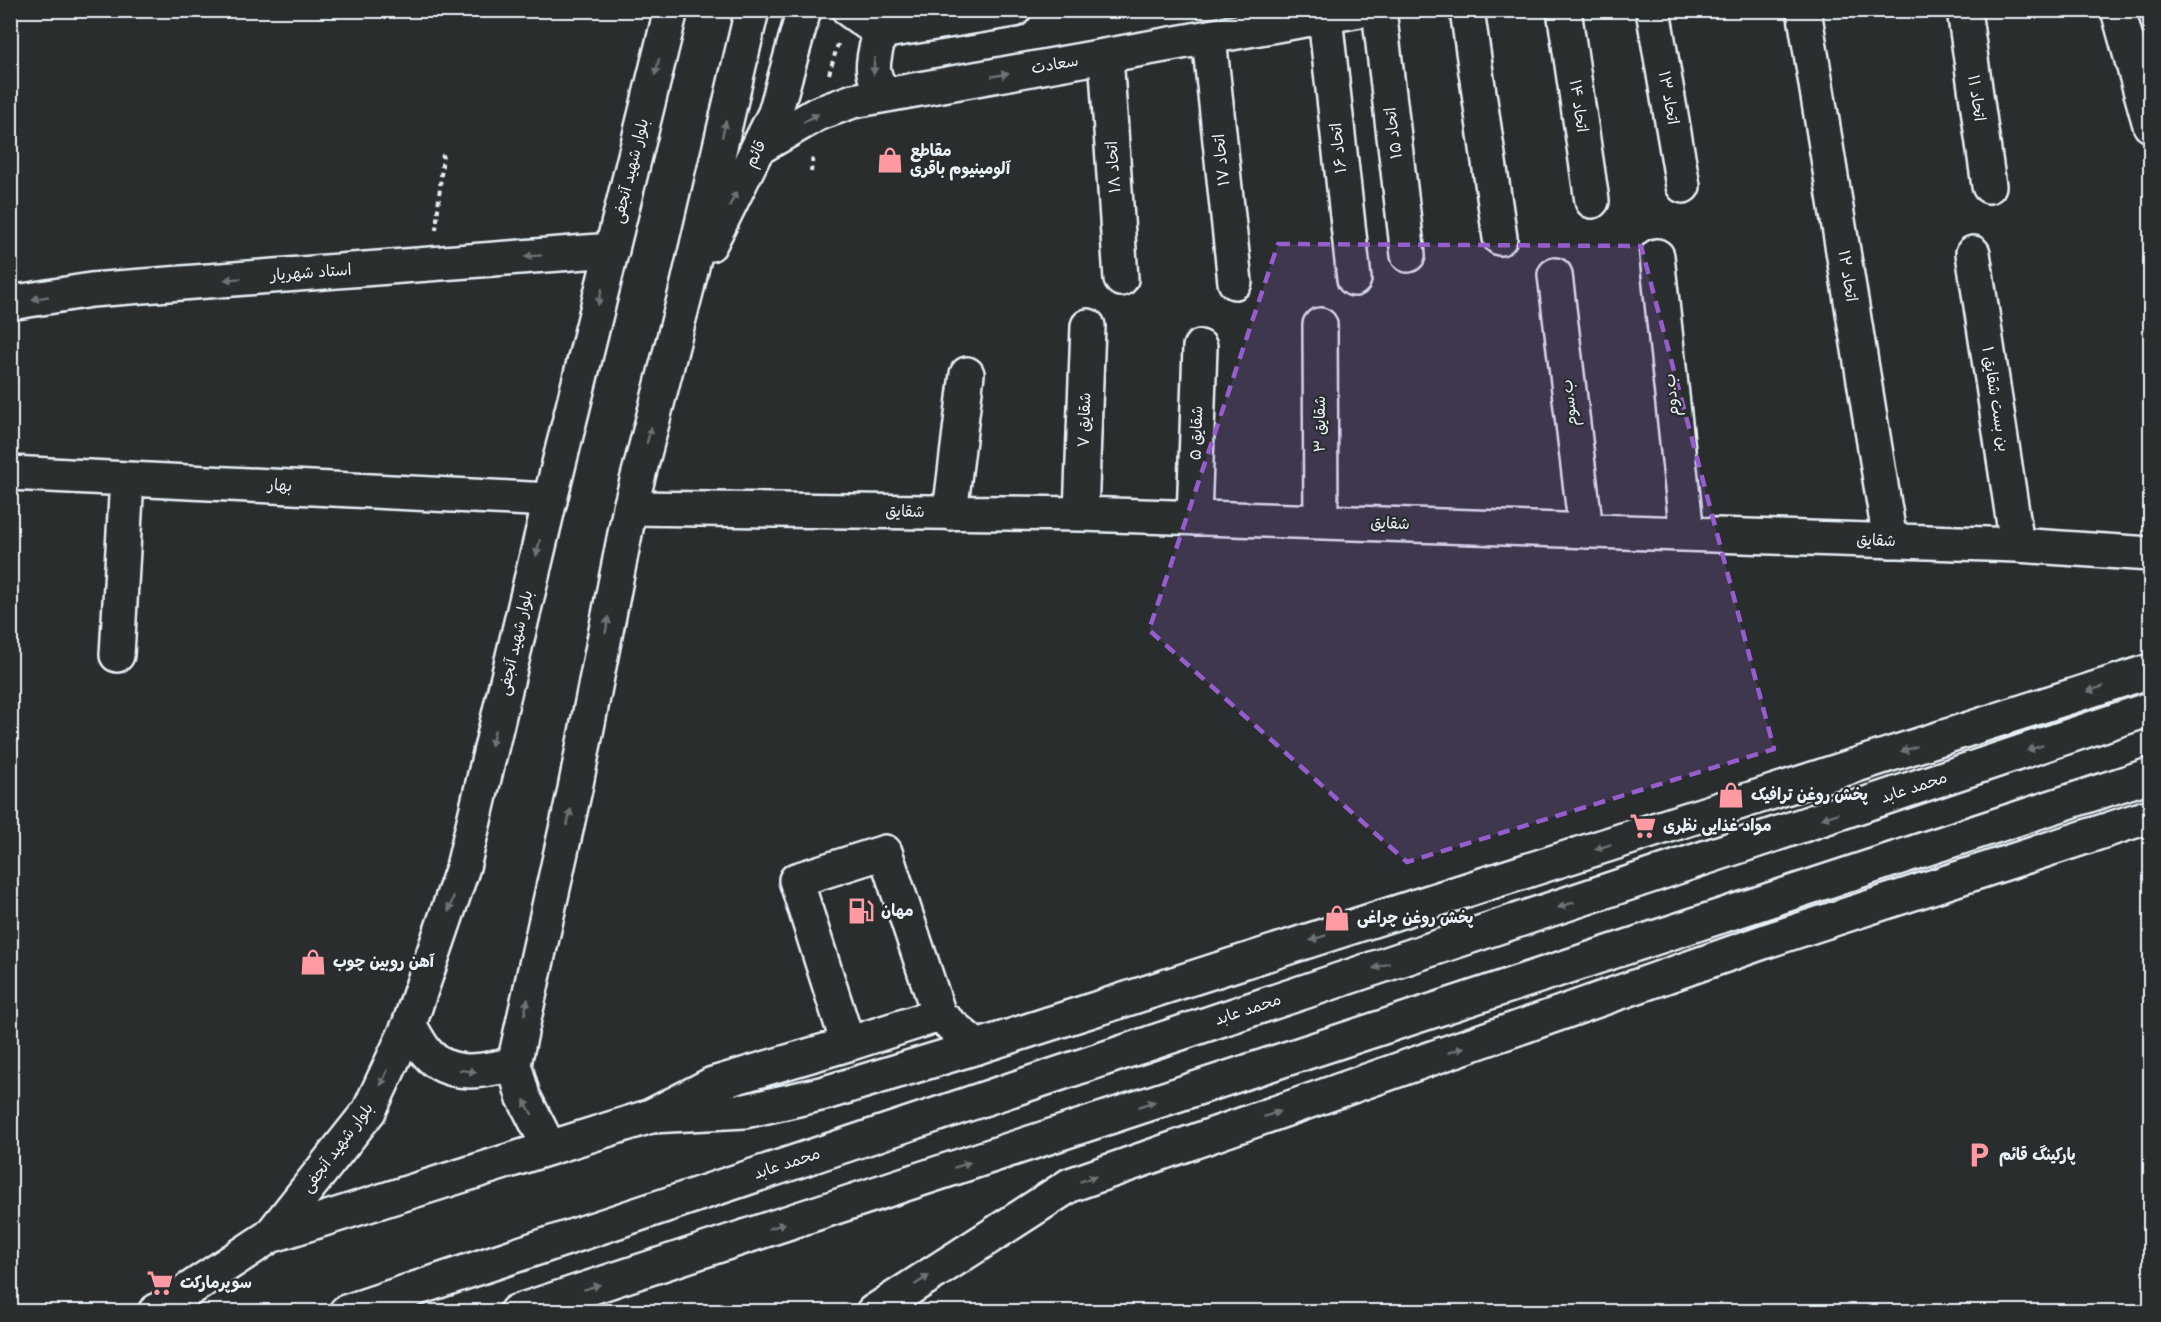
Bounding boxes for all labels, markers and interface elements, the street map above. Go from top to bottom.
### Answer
street label: سعادت [1030,52,1080,78]
one-way arrow [870,56,879,75]
one-way arrow [651,58,661,76]
one-way arrow [991,70,1010,79]
street label: اتحاد ۱۳ [1654,70,1682,126]
street label: اتحاد ۱۱ [1963,73,1989,123]
street label: اتحاد ۱۴ [1565,78,1591,134]
street label: اتحاد ۱۵ [1381,106,1407,160]
one-way arrow [803,113,820,123]
street label: بلوار شهید آنجفی [609,117,653,225]
one-way arrow [720,120,730,138]
street label: اتحاد ۱۶ [1327,122,1351,174]
street label: اتحاد ۱۷ [1210,133,1234,187]
street label: قائم [741,137,773,172]
street label: اتحاد ۱۸ [1103,140,1125,194]
place label: مقاطع آلومینیوم باقری [910,142,1011,181]
shop icon: مقاطع آلومینیوم باقری [875,145,905,175]
one-way arrow [728,190,738,207]
street label: اتحاد ۱۲ [1834,249,1860,303]
one-way arrow [523,251,542,260]
street label: استاد شهریار [268,261,352,285]
one-way arrow [224,274,243,283]
one-way arrow [595,289,604,307]
one-way arrow [30,294,49,303]
street label: بن بست شقایق ۱ [1977,345,2013,453]
street label: ب.دوم [1660,372,1686,417]
street label: ب.سوم [1558,378,1584,428]
street label: شقایق ۷ [1075,392,1095,448]
street label: شقایق ۳ [1311,396,1330,452]
street label: شقایق ۵ [1187,405,1207,461]
one-way arrow [644,426,654,444]
street label: بهار [265,476,293,496]
street label: شقایق [885,502,925,522]
street label: شقایق [1370,514,1410,534]
street label: شقایق [1856,531,1896,551]
one-way arrow [533,539,543,557]
street label: بلوار شهید آنجفی [495,589,537,697]
one-way arrow [603,616,612,635]
one-way arrow [2086,685,2104,694]
one-way arrow [488,728,498,747]
one-way arrow [1900,744,1918,754]
one-way arrow [2026,744,2044,753]
street label: محمد عابد [1878,768,1950,808]
shop icon: پخش روغن ترافیک [1716,780,1746,810]
place label: پخش روغن ترافیک [1751,786,1868,805]
one-way arrow [565,807,574,826]
supermarket icon: مواد غذایی نظری [1628,811,1658,841]
one-way arrow [1821,812,1839,822]
place label: مواد غذایی نظری [1663,817,1772,836]
one-way arrow [1594,842,1612,852]
one-way arrow [445,895,455,913]
fuel station icon: مهان [846,896,876,926]
one-way arrow [1557,900,1575,910]
place label: مهان [881,902,914,921]
shop icon: پخش روغن چراغی [1322,903,1352,933]
place label: پخش روغن چراغی [1357,909,1474,928]
one-way arrow [1309,934,1327,943]
shop icon: آهن روبین چوب [298,947,328,977]
place label: آهن روبین چوب [333,953,435,972]
one-way arrow [1372,962,1390,972]
street label: محمد عابد [1212,990,1284,1030]
one-way arrow [522,997,531,1016]
one-way arrow [1447,1044,1465,1054]
one-way arrow [458,1066,477,1075]
one-way arrow [380,1070,389,1087]
one-way arrow [523,1098,533,1115]
street label: بلوار شهید آنجفی [298,1099,378,1197]
one-way arrow [1138,1099,1156,1108]
one-way arrow [1263,1109,1281,1119]
parking icon: پارکینگ قائم [1964,1140,1994,1170]
street label: محمد عابد [751,1144,823,1184]
place label: پارکینگ قائم [1999,1145,2076,1167]
one-way arrow [953,1160,971,1169]
one-way arrow [1079,1173,1097,1183]
one-way arrow [768,1221,786,1230]
supermarket icon: سوپرمارکت [145,1268,175,1298]
place label: سوپرمارکت [180,1274,252,1293]
one-way arrow [914,1275,930,1286]
one-way arrow [583,1281,601,1291]

